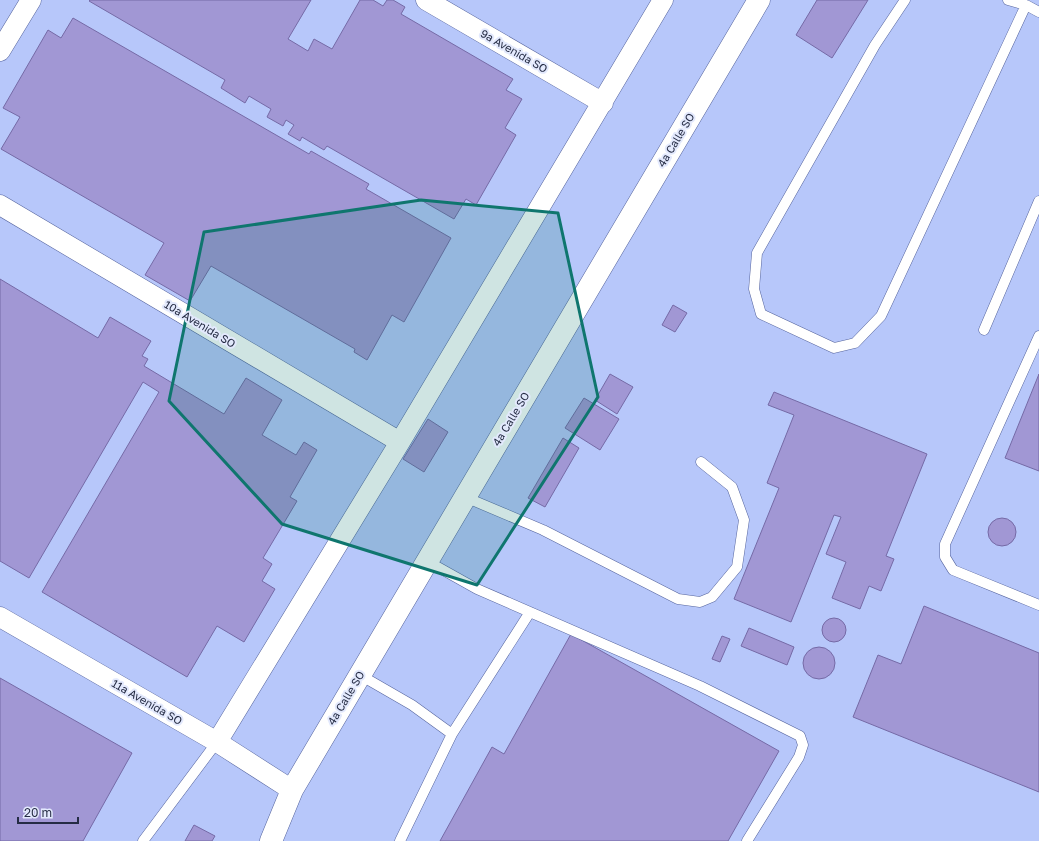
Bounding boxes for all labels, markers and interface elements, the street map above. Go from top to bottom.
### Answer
street label: 9a Avenida SO [478,26,550,75]
street label: 4a Calle SO [654,110,697,169]
street label: 10a Avenida SO [162,297,238,350]
street label: 4a Calle SO [489,389,532,448]
street label: 4a Calle SO [324,668,367,727]
street label: 11a Avenida SO [110,676,185,727]
scale bar [18,799,78,825]
text: 20 m [24,805,52,820]

